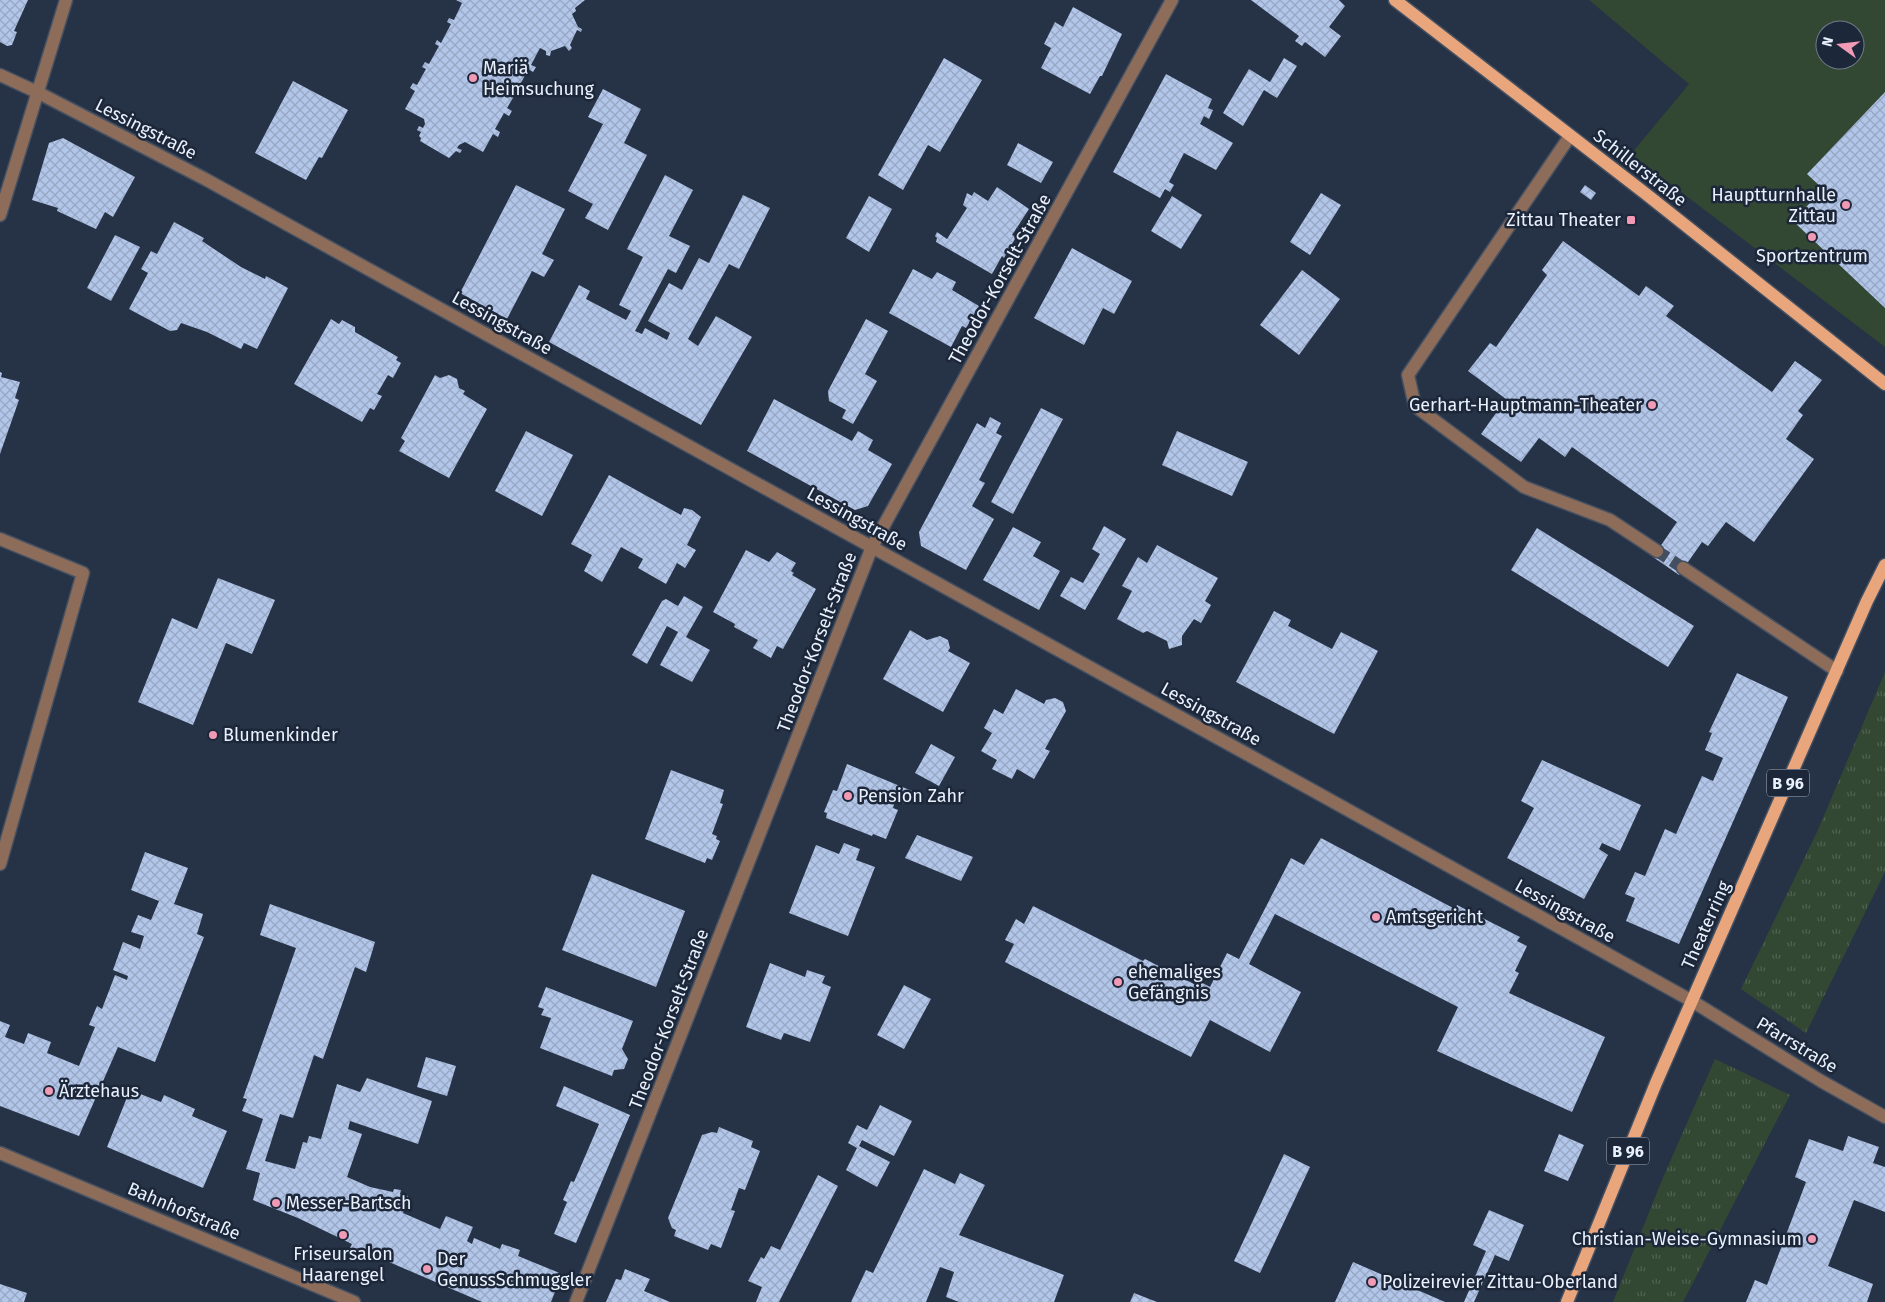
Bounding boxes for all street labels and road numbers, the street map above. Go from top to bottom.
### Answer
street label: Lessingstraße [91,94,201,164]
street label: Schillerstraße [1589,125,1691,211]
street label: Theodor-Korselt-Straße [944,190,1056,368]
street label: Lessingstraße [448,286,556,360]
street label: Lessingstraße [803,482,911,556]
street label: Theodor-Korselt-Straße [772,549,862,735]
street label: Lessingstraße [1157,677,1265,751]
road number: B 96 [1767,770,1809,796]
street label: Lessingstraße [1511,874,1619,948]
street label: Theaterring [1677,877,1735,973]
street label: Theodor-Korselt-Straße [624,926,714,1112]
street label: Pfarrstraße [1752,1012,1842,1078]
road number: B 96 [1607,1138,1649,1164]
street label: Bahnhofstraße [124,1177,244,1245]

